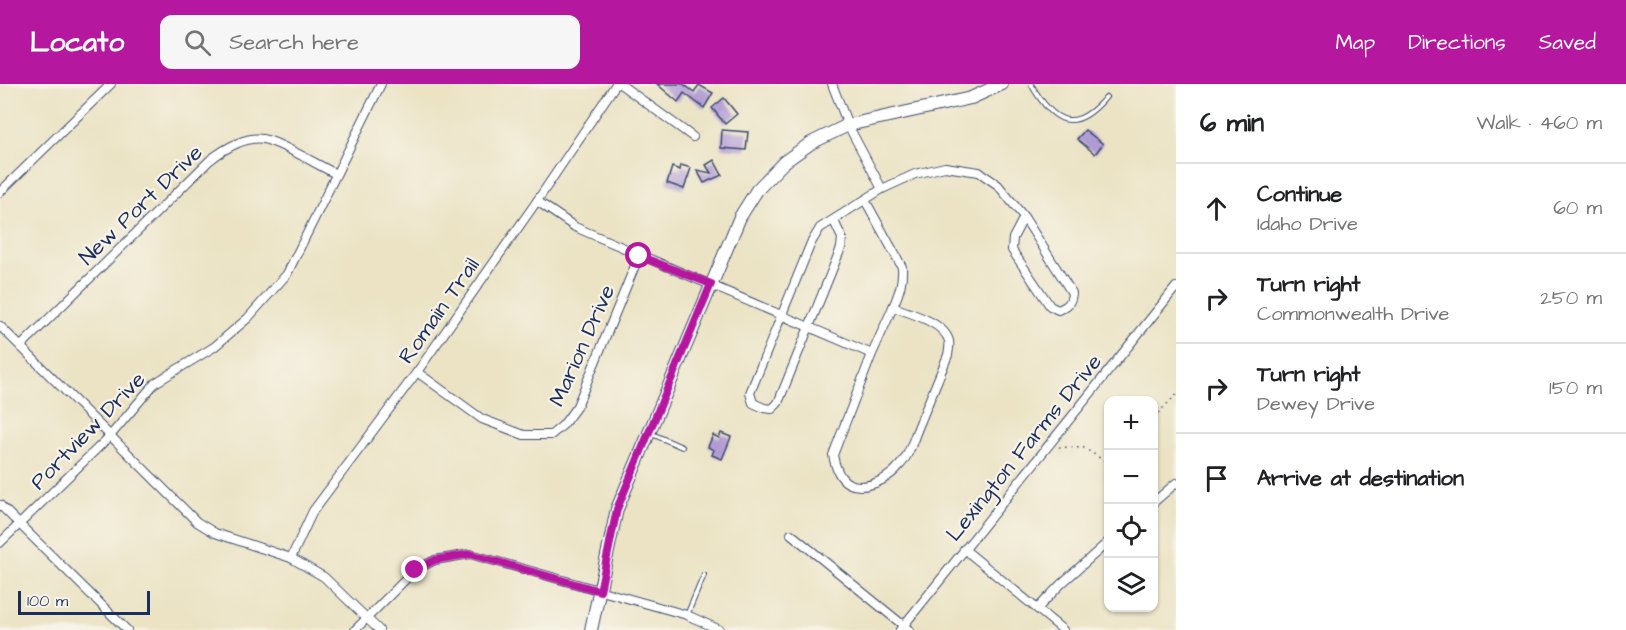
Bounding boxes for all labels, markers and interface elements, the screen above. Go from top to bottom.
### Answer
search box [160,15,580,69]
text: Locato [30,23,124,62]
icon: search [181,26,214,59]
text: Search here [229,27,359,58]
text: Map [1335,28,1375,57]
text: Directions [1408,28,1506,57]
text: Saved [1539,28,1596,57]
text: 6 min [1200,105,1264,141]
text: Walk · 460 m [1476,109,1602,137]
street label: New Port Drive [72,138,210,272]
text: Continue [1257,179,1342,210]
icon: ahead [1200,192,1233,225]
text: 60 m [1553,194,1602,222]
text: Idaho Drive [1257,210,1358,238]
route start [625,242,651,268]
street label: Romain Trail [391,251,487,370]
text: Turn right [1257,269,1360,300]
street label: Marion Drive [542,280,623,411]
icon: right [1200,282,1233,315]
text: 250 m [1540,284,1602,312]
text: Commonwealth Drive [1257,300,1449,328]
street label: Lexington Farms Drive [939,348,1110,549]
text: Turn right [1257,359,1360,390]
street label: Portview Drive [24,365,153,497]
icon: right [1200,372,1233,405]
text: 150 m [1549,374,1602,402]
text: Dewey Drive [1257,390,1375,418]
map controls [1104,396,1158,612]
button: + [1104,396,1158,450]
button: − [1104,450,1158,504]
icon: arrive [1200,462,1233,495]
text: Arrive at destination [1257,463,1464,494]
button: locate [1104,504,1158,558]
route end [401,556,427,582]
button: layers [1104,558,1158,612]
scale bar [18,588,150,616]
text: 100 m [27,590,68,612]

